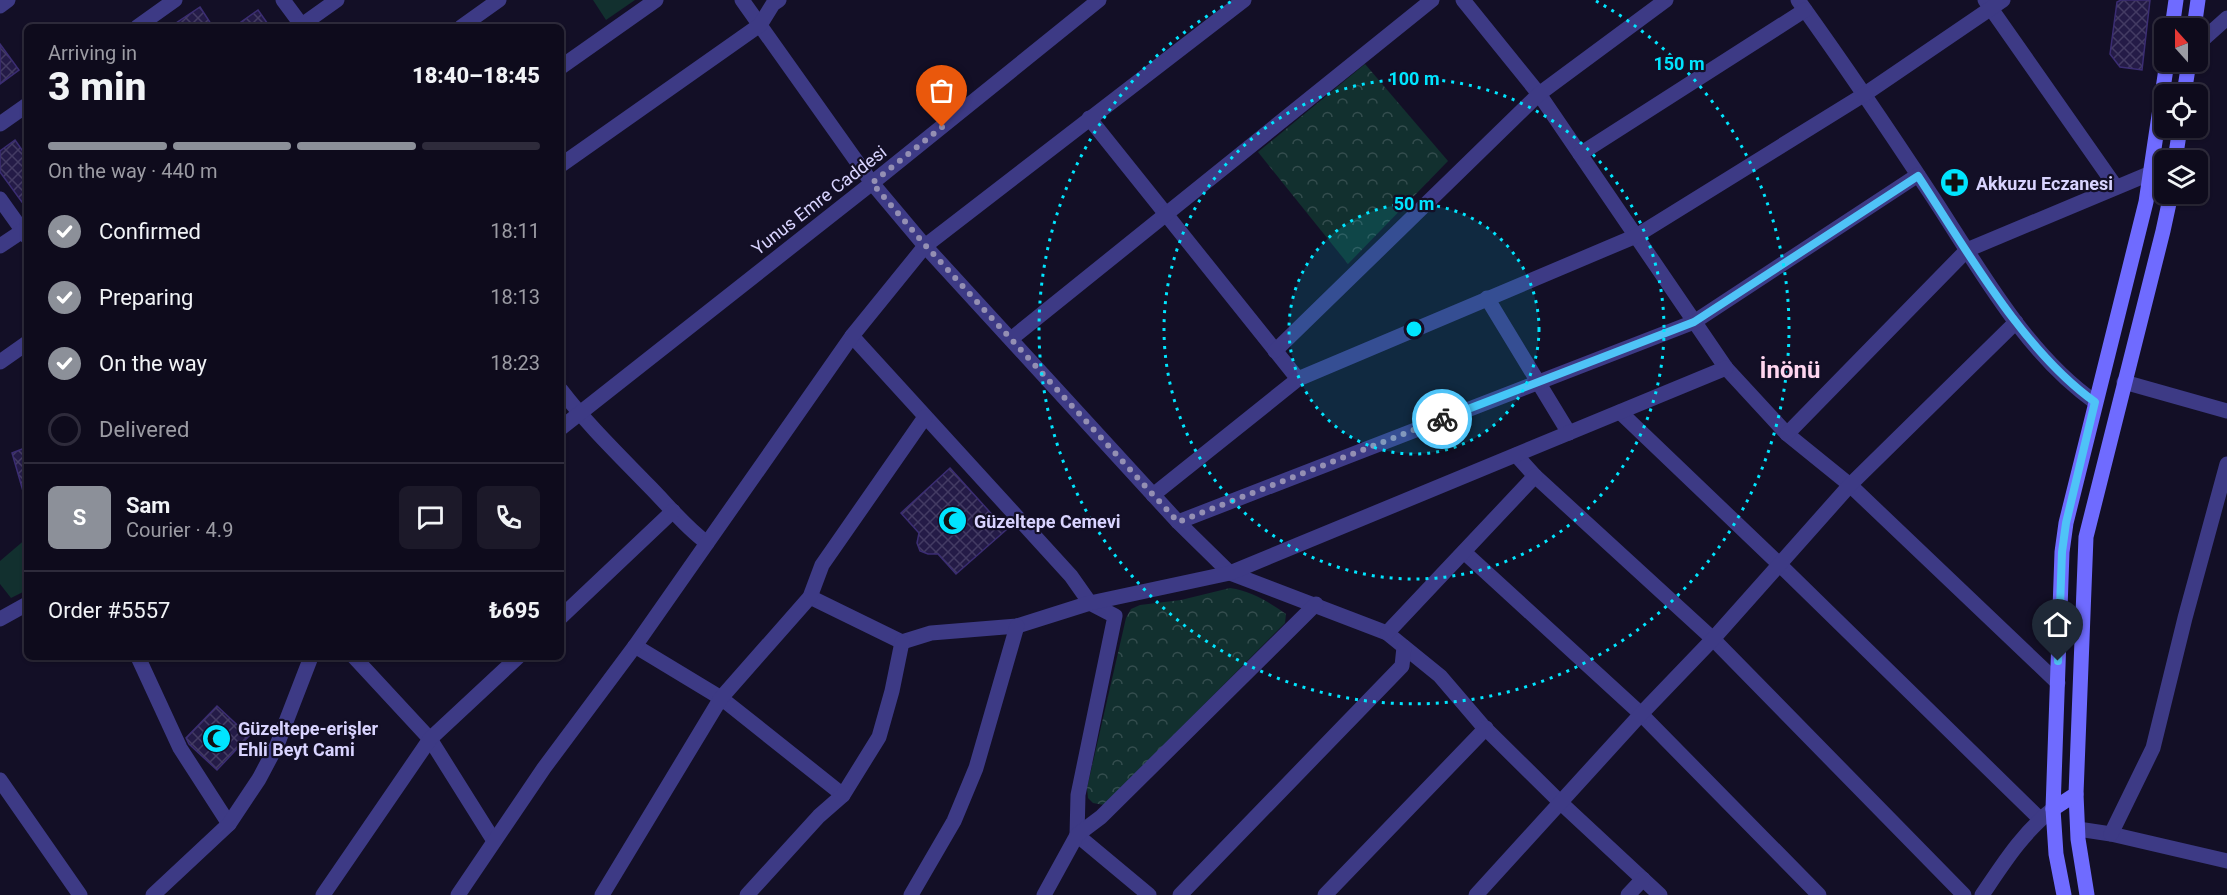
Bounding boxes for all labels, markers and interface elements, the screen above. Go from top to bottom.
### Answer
north arrow [2154,18,2208,72]
map controls [2154,18,2208,204]
text: Arriving in [48,41,137,65]
text: 150 m [1653,53,1705,74]
text: 18:40–18:45 [412,63,540,88]
text: 3 min [48,64,146,110]
pin [916,65,967,127]
text: 100 m [1388,68,1440,89]
icon: bag [925,74,958,107]
button: locate [2154,84,2208,138]
street label: Yunus Emre Caddesi [748,141,890,259]
button: layers [2154,150,2208,204]
text: On the way · 440 m [48,159,217,183]
pharmacy icon: Akkuzu Eczanesi [1939,167,1971,199]
place label: Akkuzu Eczanesi [1976,173,2113,194]
text: 50 m [1394,193,1434,214]
icon: check [48,215,81,248]
text: Confirmed [99,219,201,244]
text: 18:11 [490,219,540,243]
icon: check [48,281,81,314]
text: Preparing [99,285,193,310]
text: 18:13 [490,285,540,309]
centre of rings [1404,319,1424,339]
icon: check [48,347,81,380]
text: On the way [99,351,207,376]
text: 18:23 [490,351,540,375]
district label: İnönü [1760,356,1820,384]
courier [1412,389,1472,449]
icon: bike [1426,403,1459,436]
text: Delivered [99,417,189,442]
button: chat [399,486,462,549]
button: phone [477,486,540,549]
text: Sam [126,493,170,518]
text: S [73,505,86,530]
mosque icon: Güzeltepe Cemevi [937,505,969,537]
place label: Güzeltepe Cemevi [974,511,1121,532]
text: Courier · 4.9 [126,518,233,542]
text: Order #5557 [48,598,170,623]
text: ₺695 [489,598,540,623]
pin [2032,599,2083,661]
icon: home [2041,608,2074,641]
place label: Güzeltepe-erişler Ehli Beyt Cami [238,718,378,760]
mosque icon: Güzeltepe-erişler Ehli Beyt Cami [201,722,233,754]

